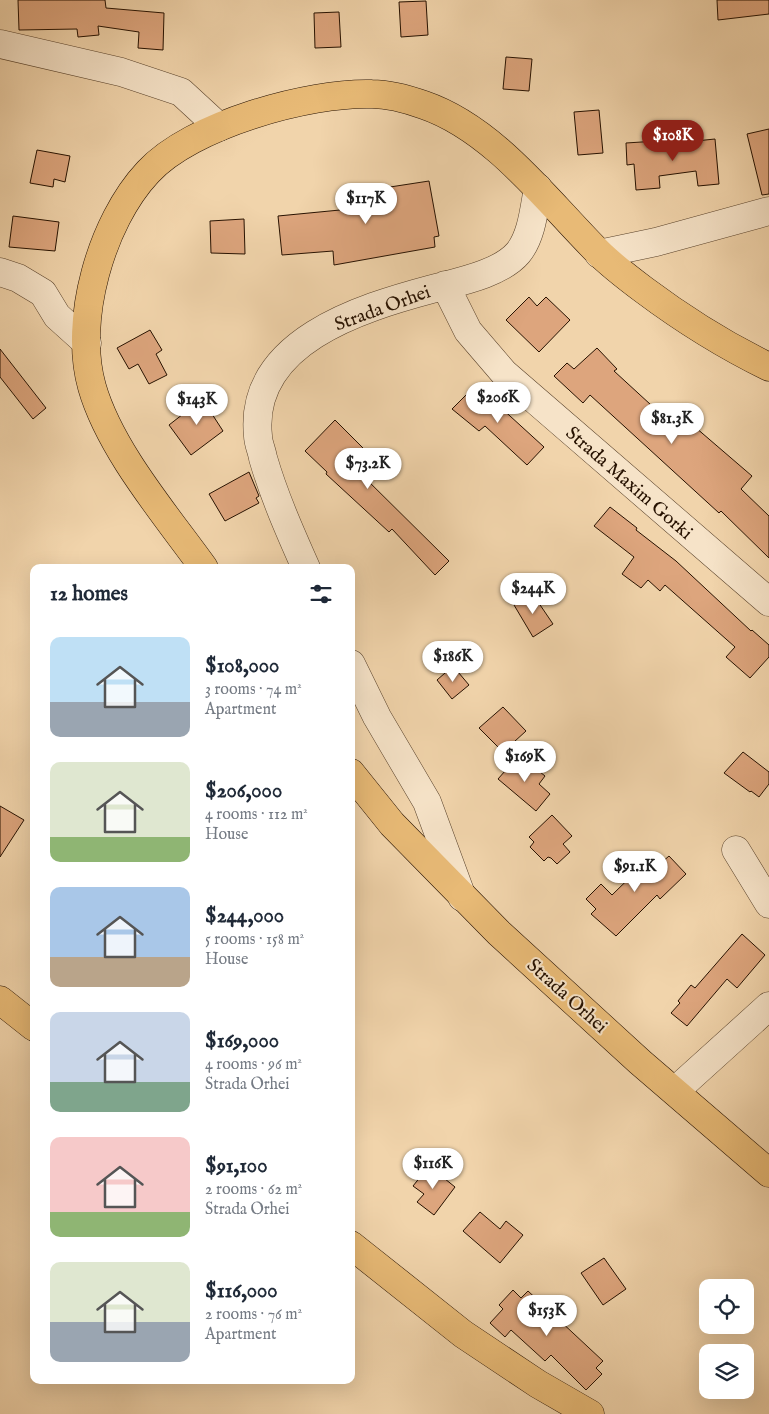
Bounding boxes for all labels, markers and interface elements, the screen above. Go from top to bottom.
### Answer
pin: $108K [638,120,708,162]
text: $108K [653,126,693,146]
pin: $117K [331,182,401,225]
text: $117K [346,189,386,209]
street label: Strada Orhei [331,280,434,337]
pin: $206K [463,382,533,424]
pin: $143K [162,384,232,426]
text: $206K [477,388,519,408]
text: $143K [177,390,217,410]
pin: $81.3K [631,402,713,445]
text: $81.3K [651,409,693,429]
street label: Strada Maxim Gorki [560,422,697,545]
pin: $73.2K [327,448,409,490]
text: $73.2K [346,454,390,474]
pin: $244K [498,572,568,615]
text: $244K [511,579,555,599]
icon: filters [307,580,335,608]
text: 12 homes [50,581,128,608]
pin: $186K [418,640,488,683]
text: $186K [433,647,473,667]
text: $108,000 [205,653,279,680]
icon: home [90,657,150,717]
text: 3 rooms · 74 m² [205,680,302,700]
text: Apartment [205,700,276,720]
pin: $169K [490,740,560,783]
text: $169K [505,747,545,767]
text: $206,000 [205,778,282,805]
icon: home [90,782,150,842]
text: 4 rooms · 112 m² [205,805,308,825]
text: House [205,825,248,845]
pin: $91.1K [594,850,676,893]
text: $91.1K [614,857,656,877]
text: $244,000 [205,903,284,930]
icon: home [90,907,150,967]
text: 5 rooms · 158 m² [205,930,304,950]
text: House [205,950,248,970]
street label: Strada Orhei [521,954,612,1039]
text: $169,000 [205,1028,279,1055]
icon: home [90,1032,150,1092]
text: 4 rooms · 96 m² [205,1055,302,1075]
text: Strada Orhei [205,1075,290,1095]
pin: $116K [398,1148,468,1190]
text: $91,100 [205,1153,268,1180]
text: $116K [413,1154,453,1174]
icon: home [90,1157,150,1217]
text: 2 rooms · 62 m² [205,1180,302,1200]
text: Strada Orhei [205,1200,290,1220]
text: $116,000 [205,1278,278,1305]
map controls [699,1279,754,1399]
button: locate [699,1279,754,1334]
icon: home [90,1282,150,1342]
pin: $153K [512,1294,582,1337]
text: $153K [528,1301,566,1321]
text: 2 rooms · 76 m² [205,1305,302,1325]
text: Apartment [205,1325,276,1345]
button: layers [699,1344,754,1399]

